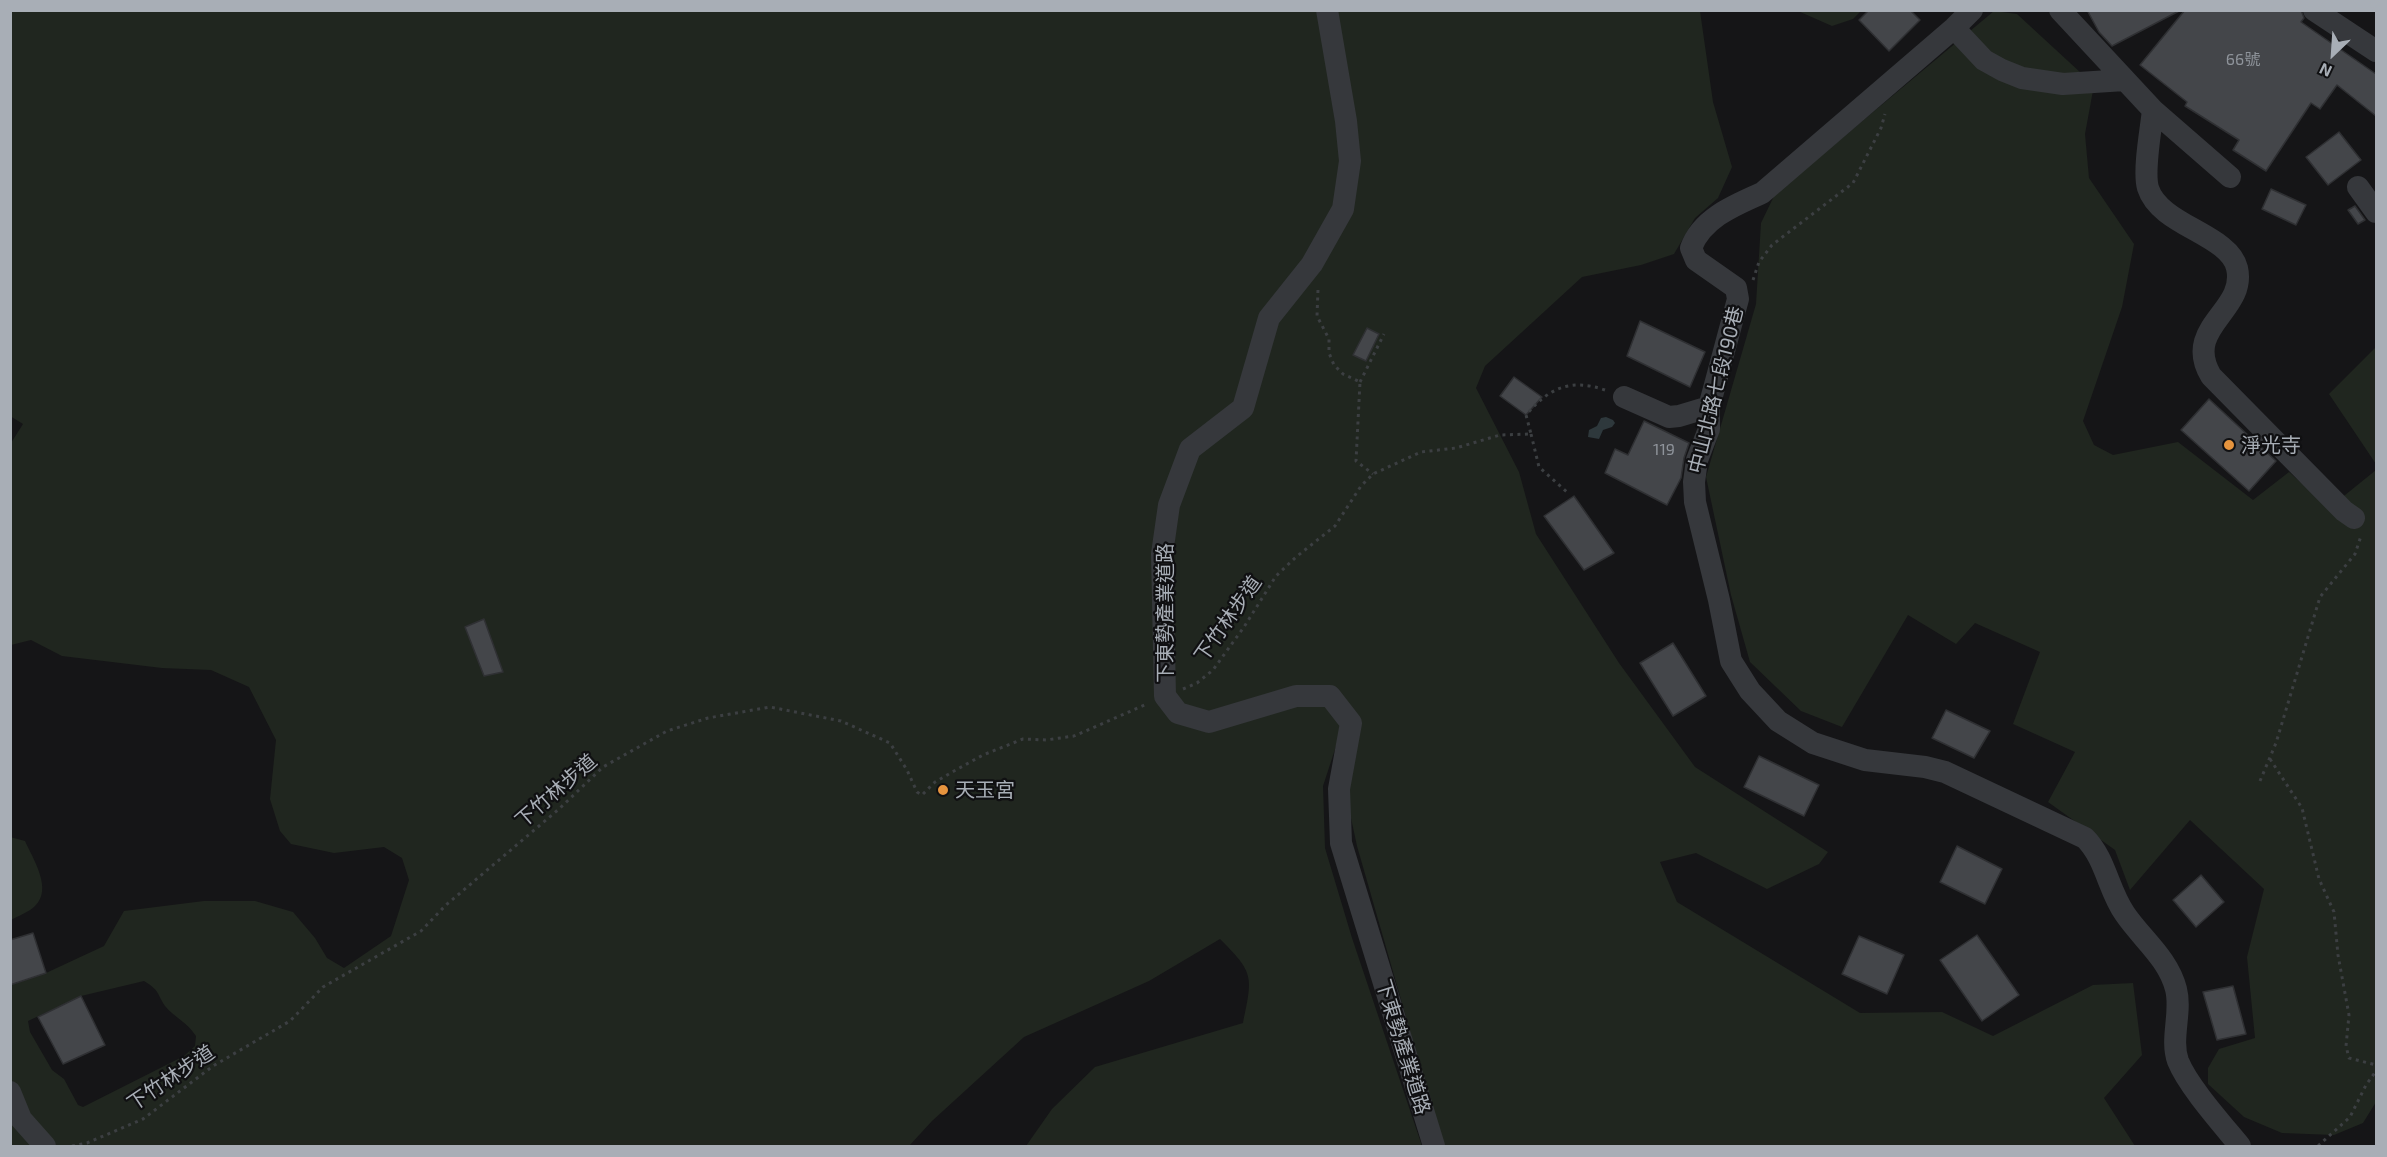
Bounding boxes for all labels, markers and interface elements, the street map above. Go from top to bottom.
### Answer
north arrow [2303,24,2363,84]
house number: 66號 [2226,50,2260,70]
text: N [2316,60,2334,82]
street label: 中山北路七段190巷 [1684,304,1748,476]
place label: 淨光寺 [2241,433,2301,457]
marker: 淨光寺 [2222,438,2236,452]
house number: 119 [1653,440,1675,460]
street label: 下東勢產業道路 [1153,543,1177,683]
street label: 下竹林步道 [1189,571,1267,667]
street label: 下竹林步道 [510,749,602,833]
place label: 天玉宮 [955,778,1015,802]
marker: 天玉宮 [936,783,950,797]
street label: 下東勢產業道路 [1371,977,1435,1117]
street label: 下竹林步道 [123,1040,219,1116]

